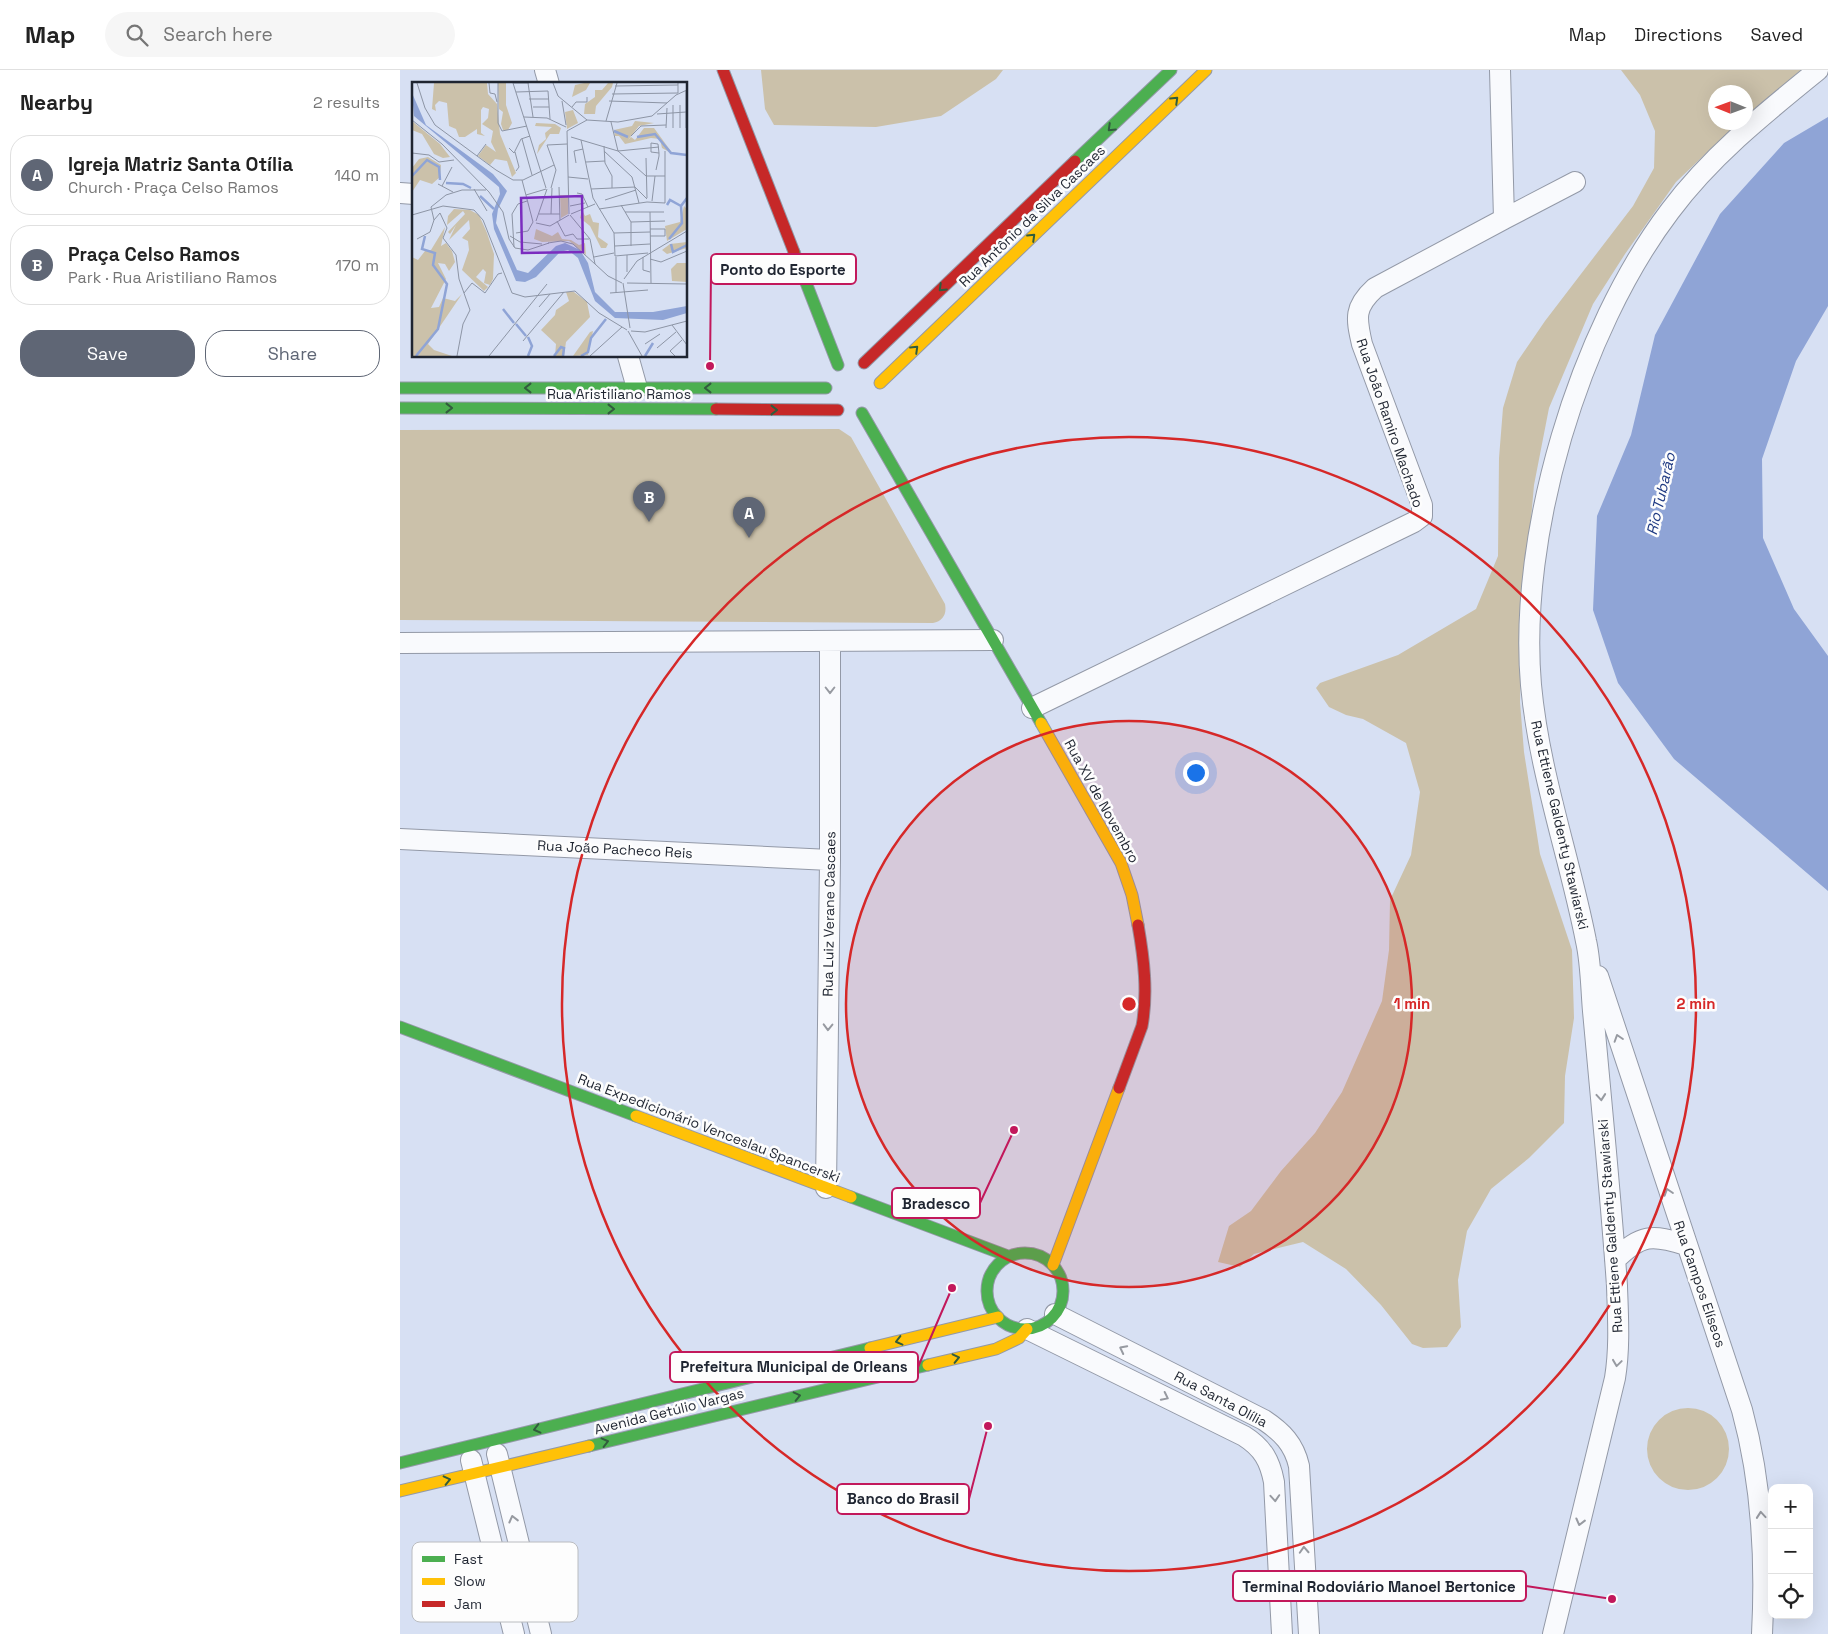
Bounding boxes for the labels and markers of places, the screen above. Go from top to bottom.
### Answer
callout: Ponto do Esporte [711,254,856,284]
pin: B [633,481,665,522]
pin: A [733,497,765,538]
centre of rings [1120,995,1138,1013]
callout: Bradesco [892,1188,980,1218]
callout: Prefeitura Municipal de Orleans [670,1352,918,1382]
callout: Banco do Brasil [837,1484,969,1514]
callout: Terminal Rodoviário Manoel Bertonice [1233,1571,1526,1601]

